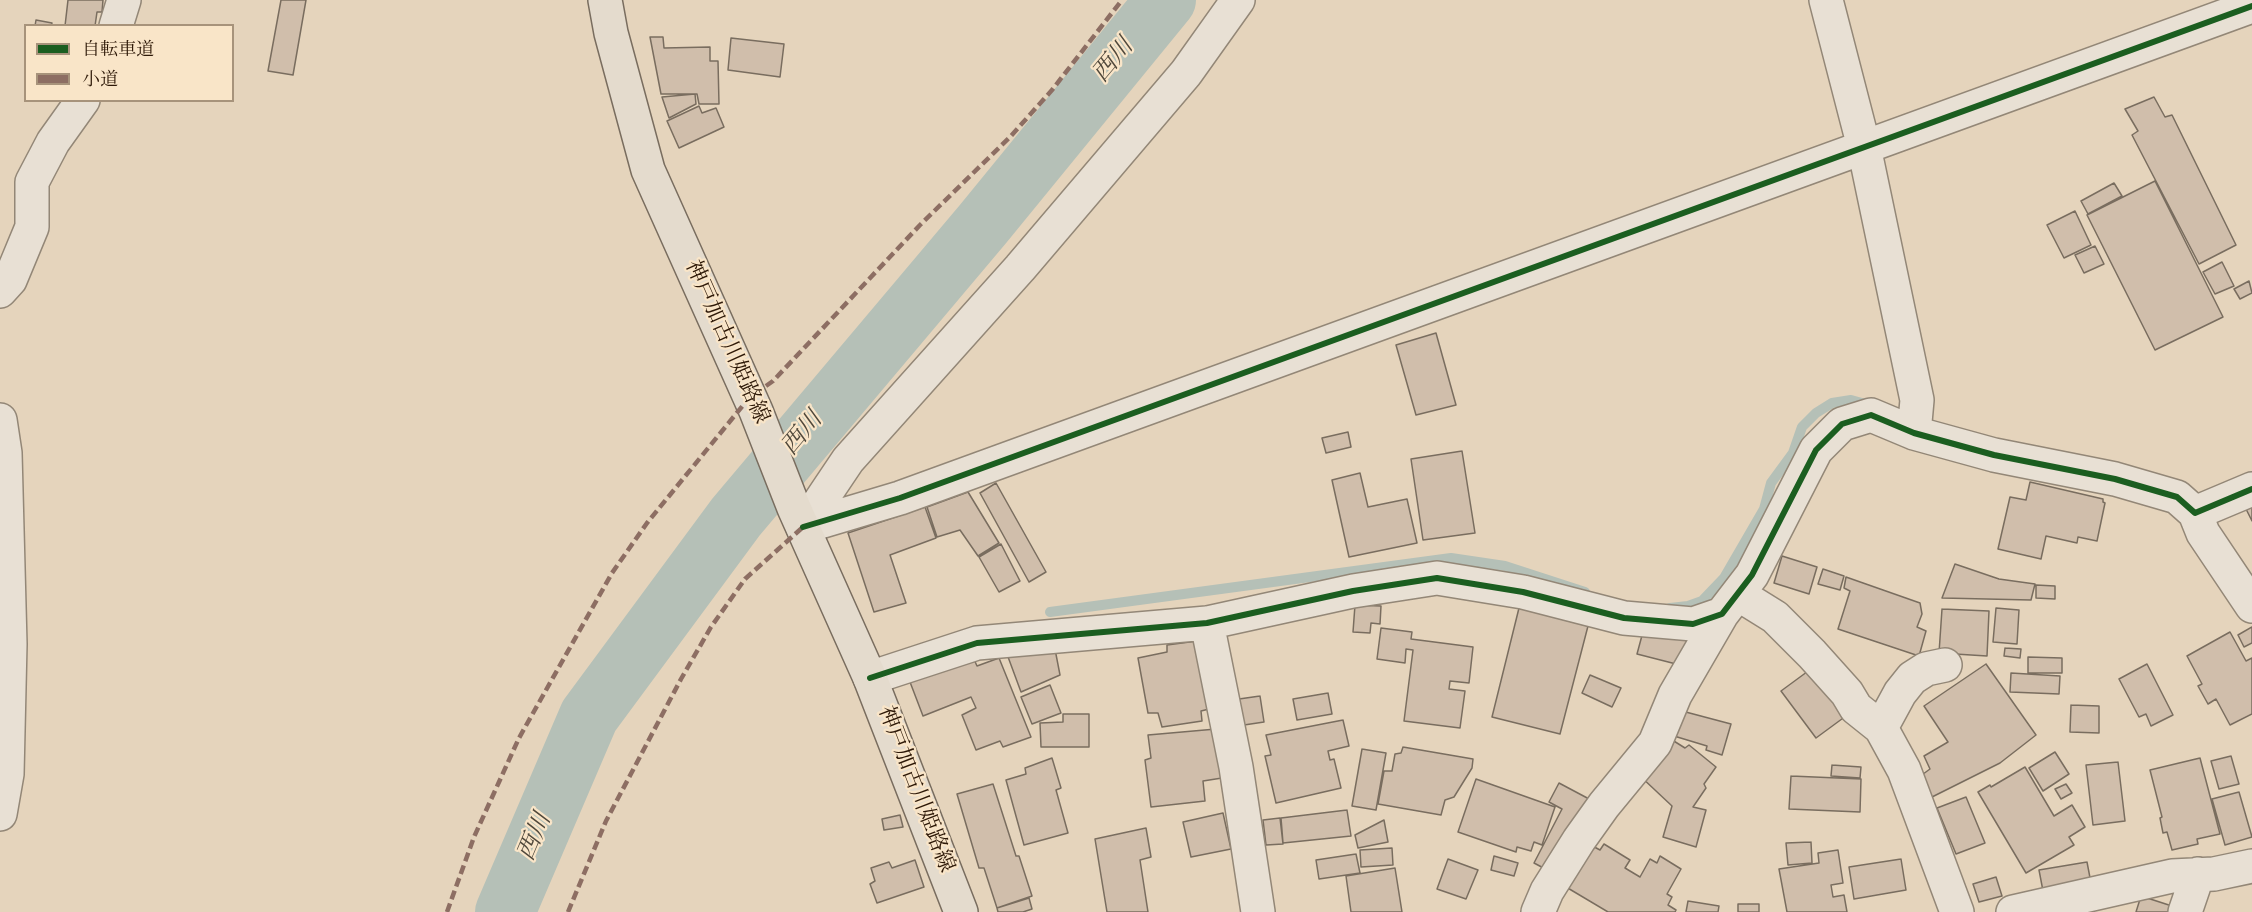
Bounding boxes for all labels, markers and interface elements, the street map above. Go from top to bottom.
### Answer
legend [24,24,234,102]
water label: 西川 [1089,34,1141,90]
text: 自転車道 [82,38,154,64]
text: 小道 [82,68,118,94]
street label: 神戸加古川姫路線 [677,257,773,429]
water label: 西川 [778,407,830,463]
street label: 神戸加古川姫路線 [870,703,958,877]
water label: 西川 [514,810,560,866]

